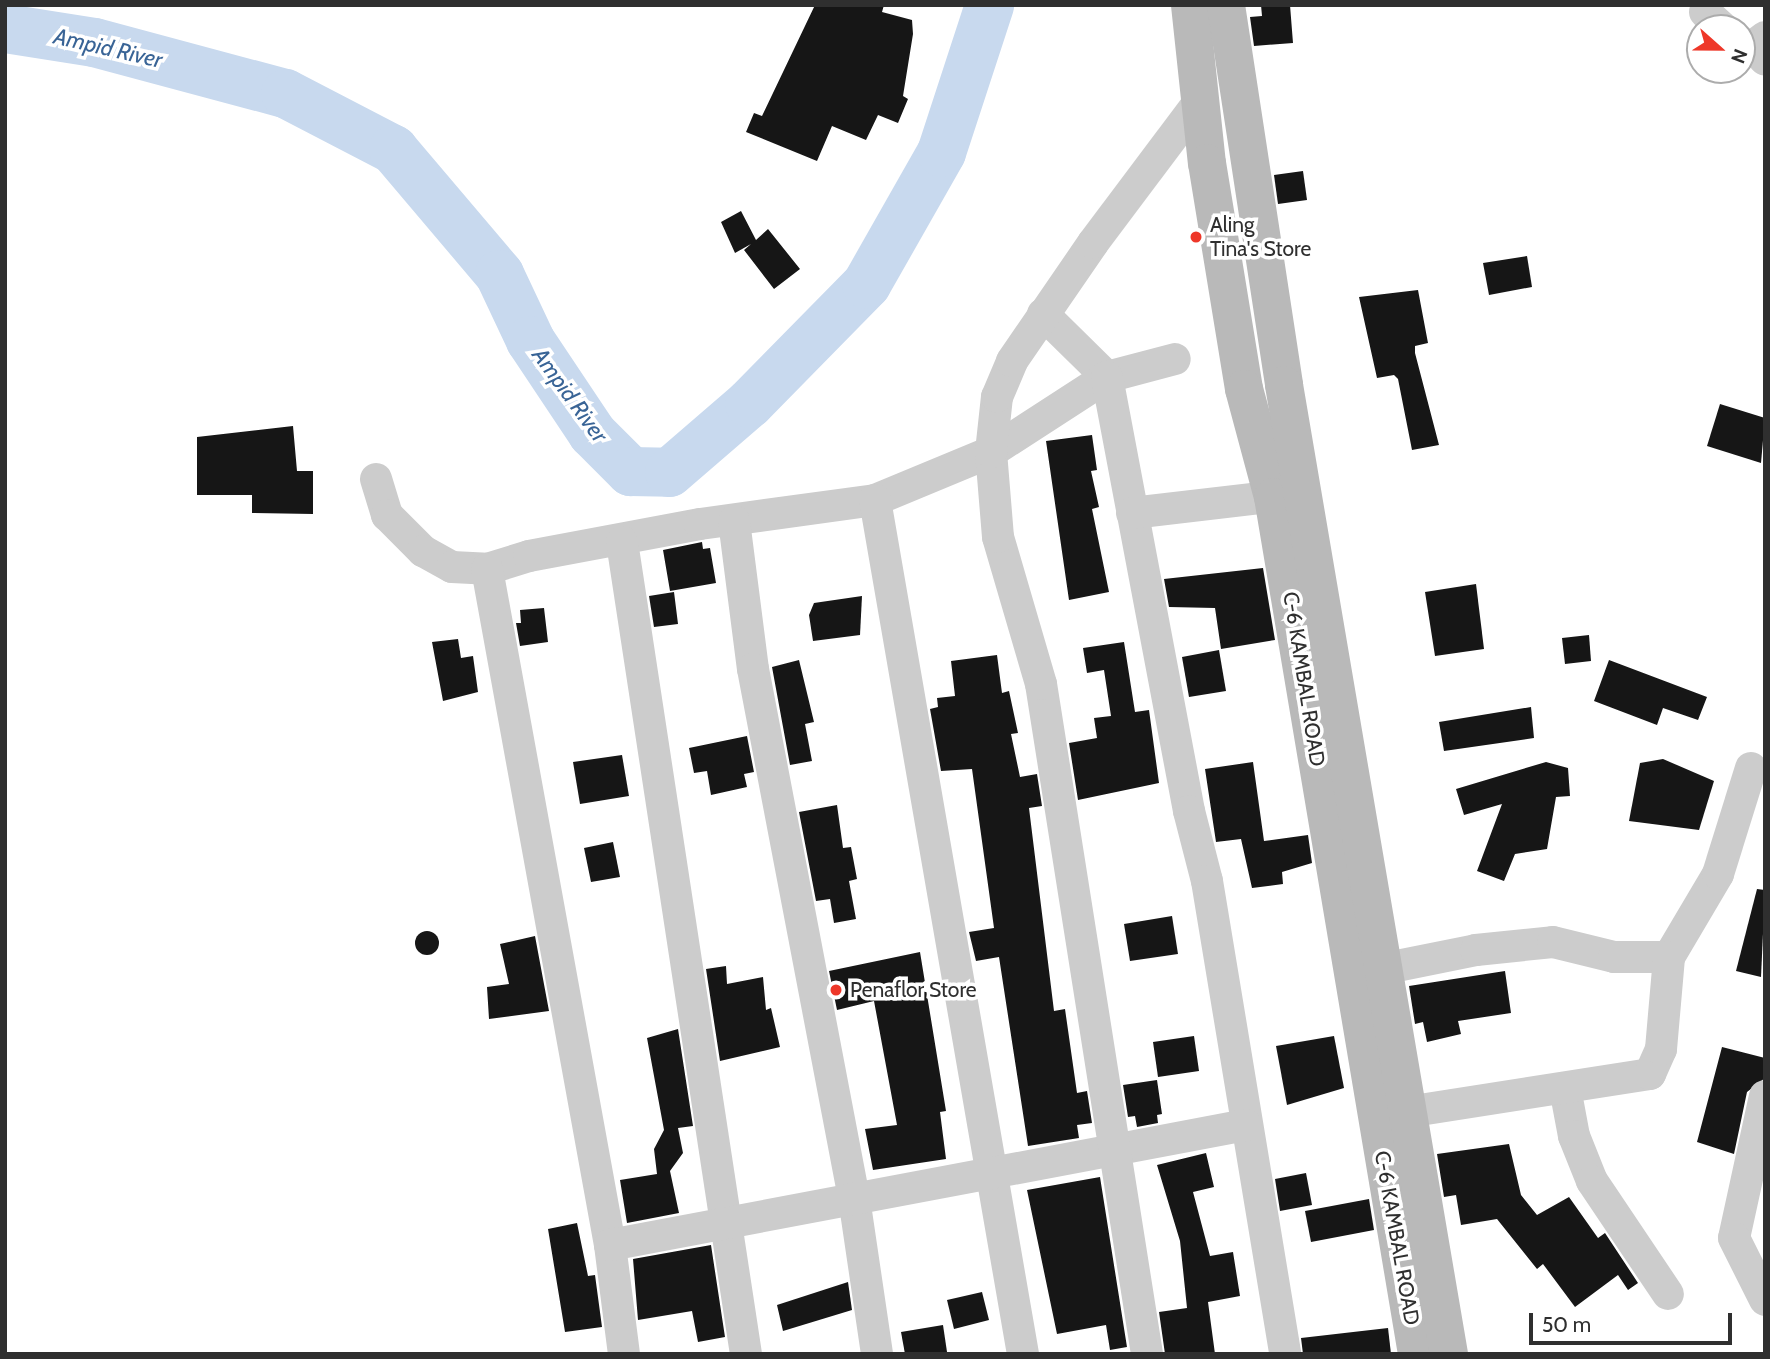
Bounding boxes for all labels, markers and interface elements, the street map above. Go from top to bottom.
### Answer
north arrow [1686,14,1756,84]
water label: Ampid River [51,22,165,74]
text: N [1726,46,1752,66]
place label: Aling Tina's Store [1210,212,1311,262]
marker: Aling Tina's Store [1188,229,1204,245]
water label: Ampid River [526,342,614,448]
street label: C-6 KAMBAL ROAD [1278,590,1330,768]
place label: Penaflor Store [850,977,977,1003]
marker: Penaflor Store [828,982,844,998]
street label: C-6 KAMBAL ROAD [1369,1149,1425,1327]
scale bar [1532,1300,1735,1344]
text: 50 m [1542,1312,1591,1337]

